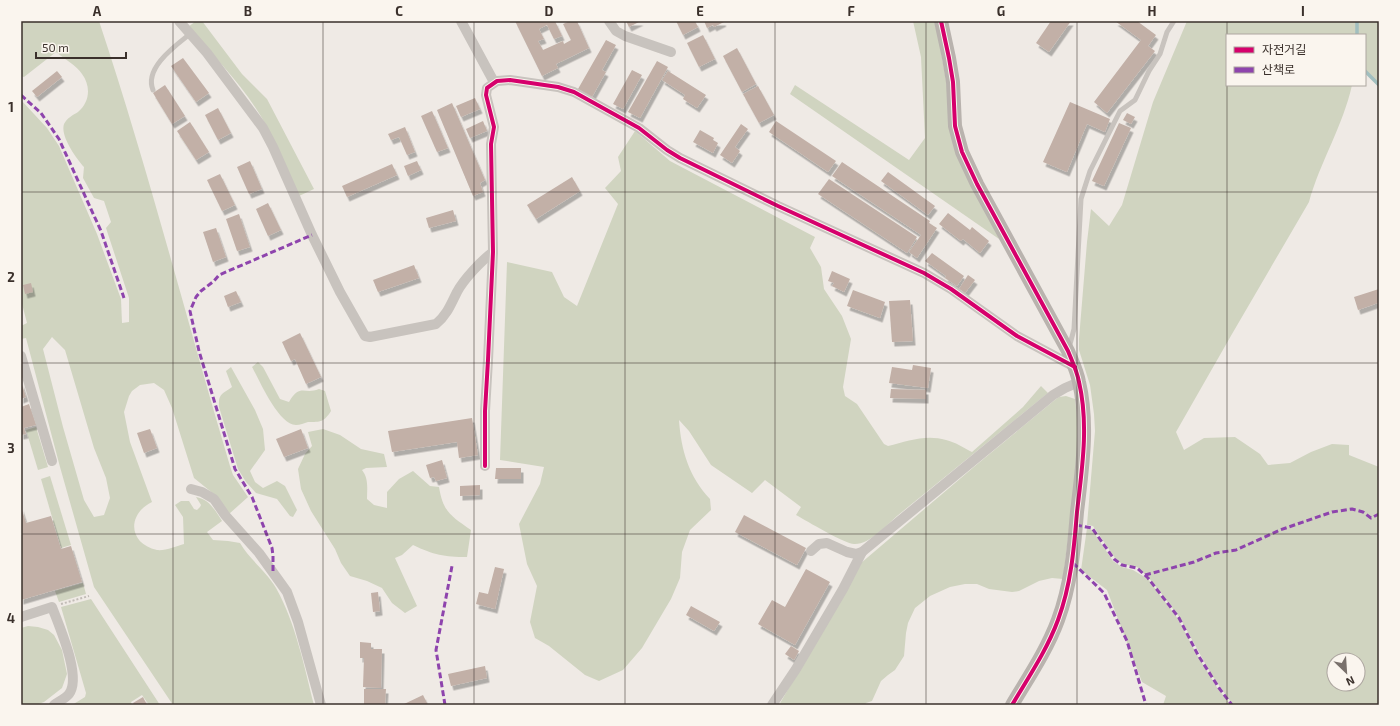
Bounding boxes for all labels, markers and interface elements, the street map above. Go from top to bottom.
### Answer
text: A [93,3,102,19]
text: B [244,3,252,19]
text: C [395,3,403,19]
text: D [545,3,554,19]
text: E [696,3,704,19]
text: F [847,3,855,19]
text: G [997,3,1005,19]
text: H [1148,3,1157,19]
text: I [1301,3,1305,19]
scale bar [36,34,126,60]
legend [1226,34,1366,86]
text: 50 m [42,40,69,54]
text: 자전거길 [1262,42,1306,56]
text: 산책로 [1262,62,1295,76]
text: 1 [8,99,14,115]
text: 2 [7,269,15,285]
text: 3 [7,440,15,456]
text: 4 [7,610,15,626]
north arrow [1326,652,1366,692]
text: N [1344,674,1357,689]

